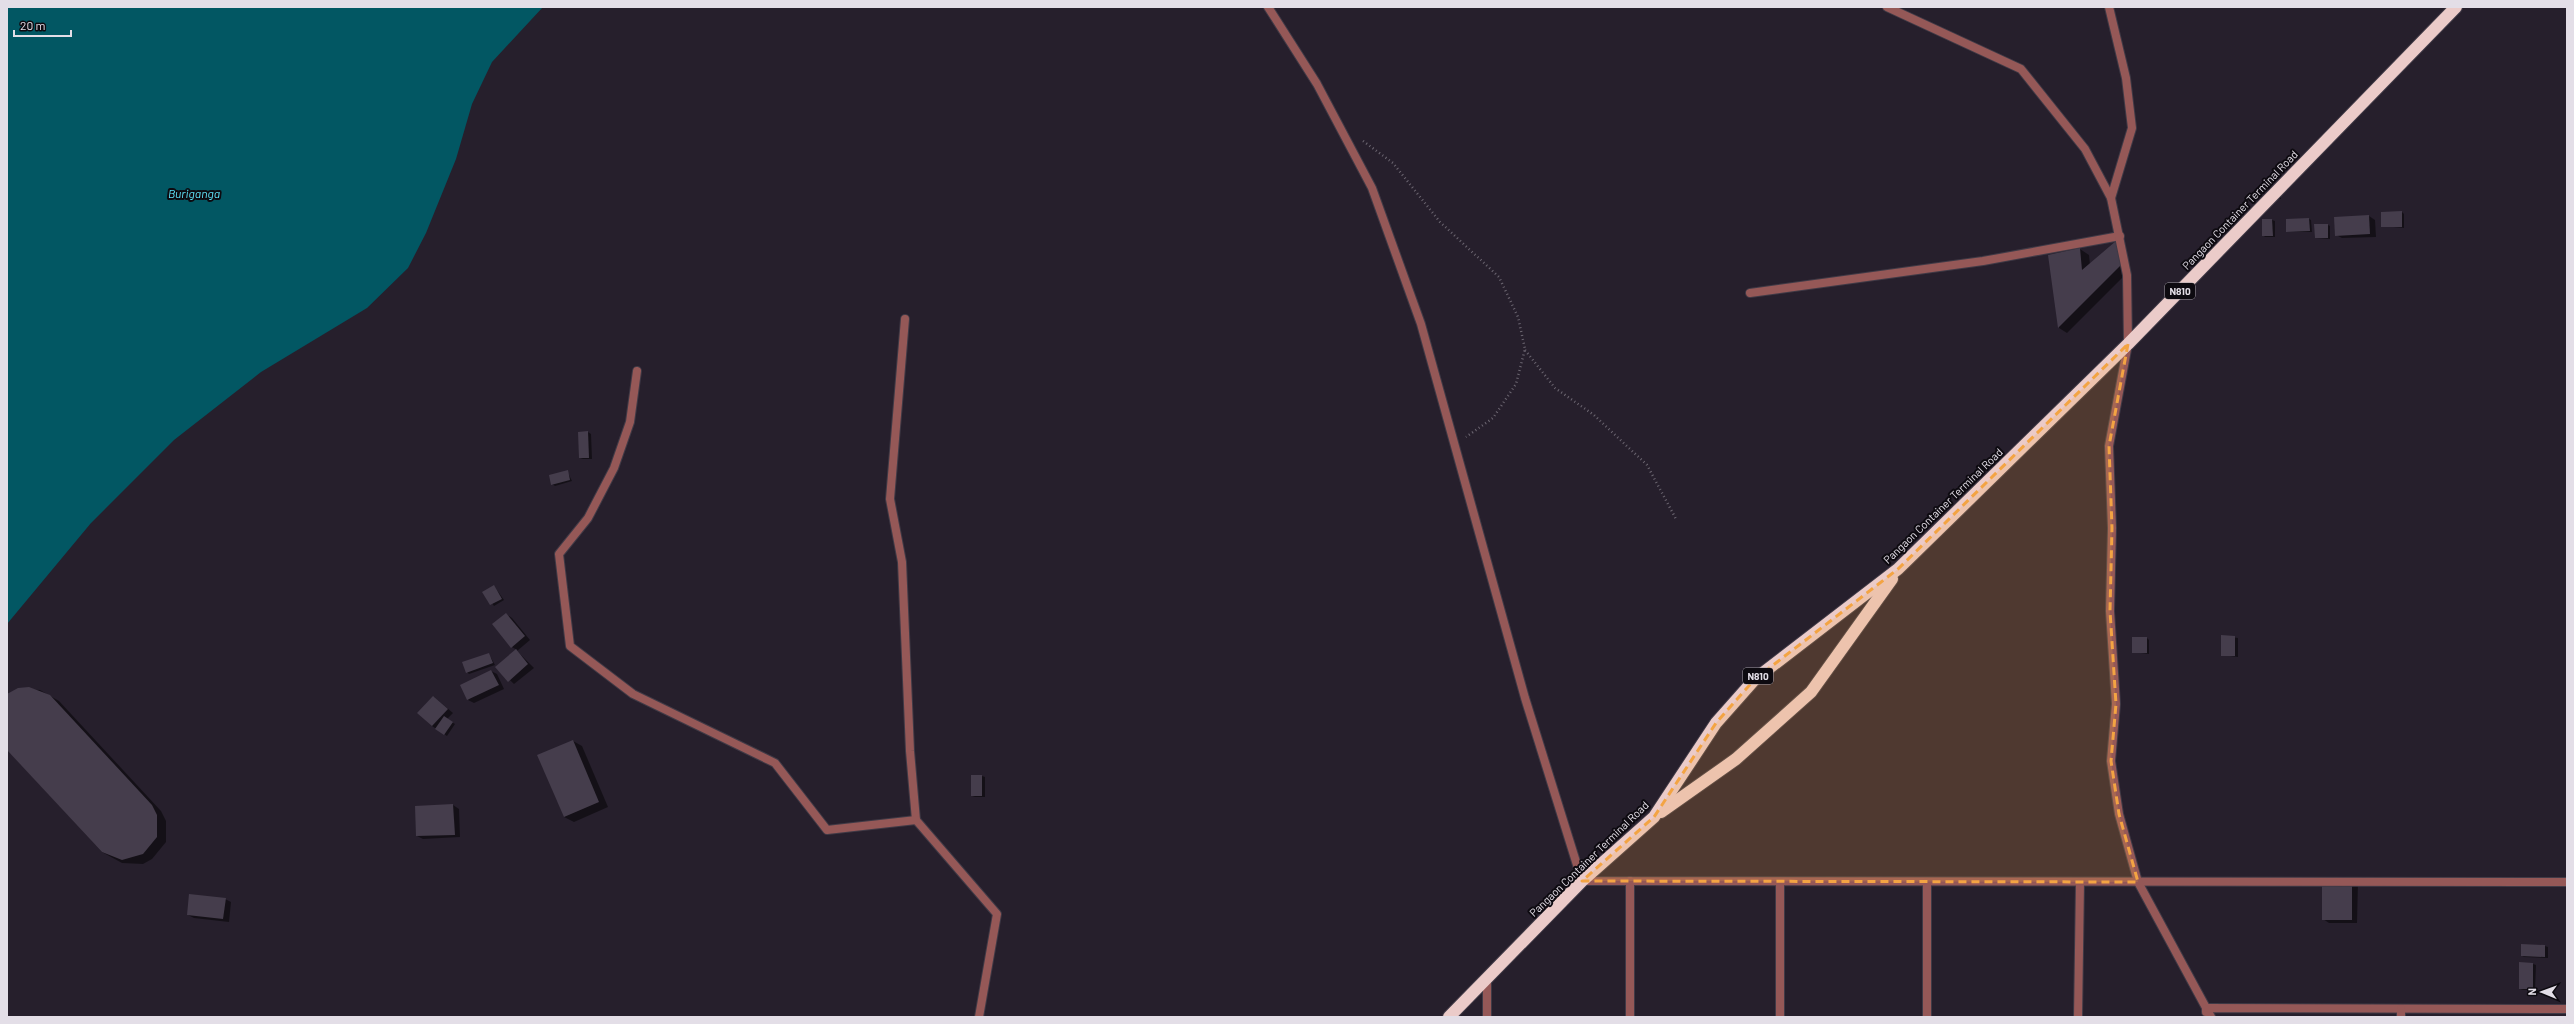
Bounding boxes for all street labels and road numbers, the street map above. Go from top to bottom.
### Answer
street label: Pangaon Container Terminal Road [2179,147,2300,272]
road number: N810 [2165,283,2195,299]
street label: Pangaon Container Terminal Road [1880,445,2005,566]
road number: N810 [1743,668,1773,684]
street label: Pangaon Container Terminal Road [1526,798,1651,919]

